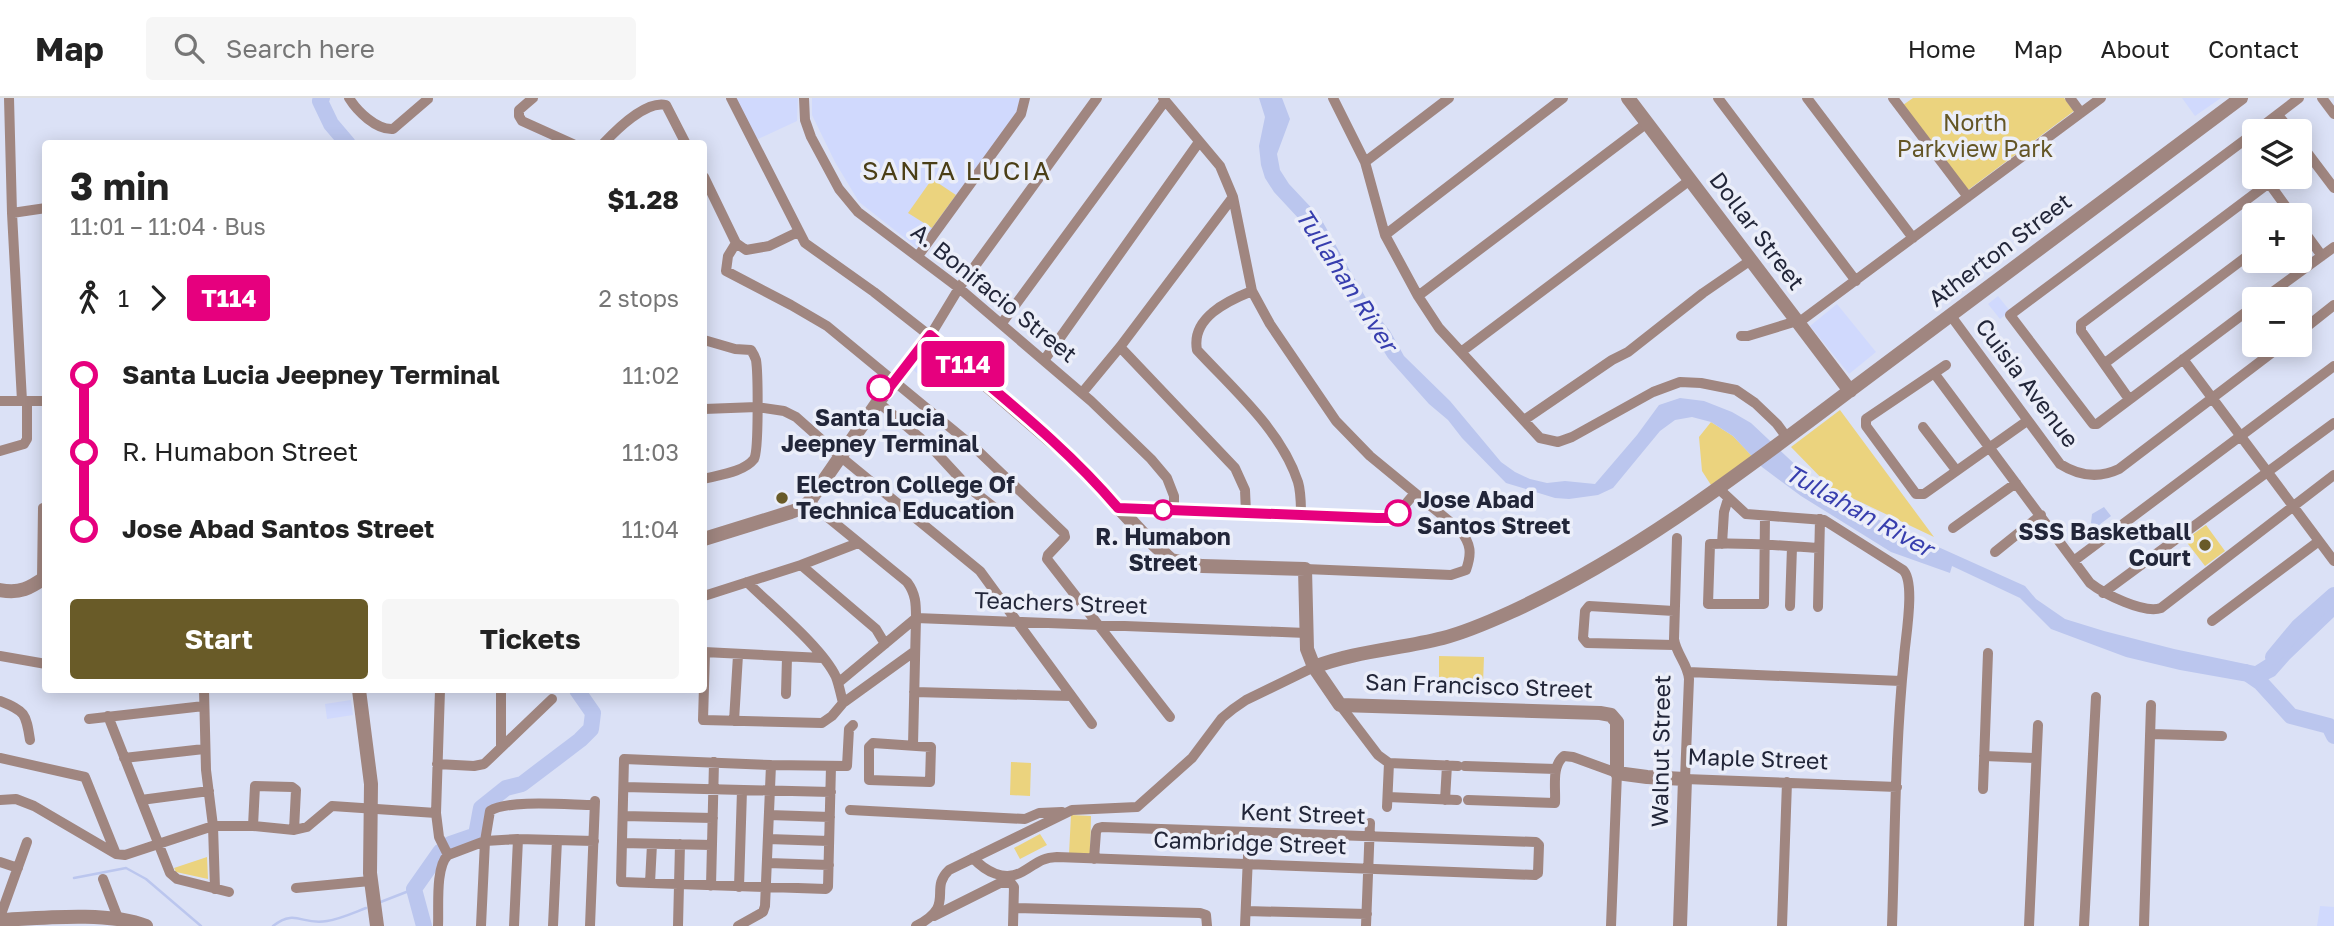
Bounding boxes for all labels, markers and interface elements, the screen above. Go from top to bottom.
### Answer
search box [146,17,636,80]
text: Map [35,29,104,68]
icon: search [170,29,208,67]
text: Search here [226,33,375,64]
text: Home [1908,34,1976,63]
text: Map [2014,34,2063,63]
text: About [2101,34,2170,63]
text: Contact [2208,34,2299,63]
park label: North Parkview Park [1897,108,2053,162]
map controls [2242,119,2312,357]
button: layers [2242,119,2312,189]
district label: SANTA LUCIA [862,155,1052,186]
text: 3 min [70,163,169,208]
street label: Dollar Street [1704,166,1811,295]
text: $1.28 [607,184,679,215]
street label: Atherton Street [1922,186,2076,312]
water label: Tullahan River [1290,202,1406,359]
button: + [2242,203,2312,273]
text: 11:01 – 11:04 · Bus [70,212,266,240]
street label: A. Bonifacio Street [906,217,1083,368]
icon: walk [70,279,108,317]
icon: forward [139,279,177,317]
text: T114 [201,283,256,312]
text: 1 [118,284,129,312]
text: 2 stops [598,284,679,312]
button: − [2242,287,2312,357]
street label: Cuisia Avenue [1970,312,2085,452]
line badge: T114 [914,341,1012,387]
text: T114 [935,349,991,378]
text: Santa Lucia Jeepney Terminal [122,359,500,390]
text: 11:02 [622,361,679,389]
marker: Santa Lucia Jeepney Terminal [867,375,893,401]
place label: Santa Lucia Jeepney Terminal [781,403,979,457]
text: R. Humabon Street [122,436,358,467]
text: 11:03 [622,438,679,466]
water label: Tullahan River [1781,457,1942,564]
place label: Electron College Of Technica Education [796,470,1015,524]
place label: Jose Abad Santos Street [1417,485,1571,539]
marker: Electron College Of Technica Education [774,490,790,506]
marker: R. Humabon Street [1153,500,1173,520]
marker: Jose Abad Santos Street [1385,500,1411,526]
text: Jose Abad Santos Street [122,513,434,544]
text: 11:04 [622,515,679,543]
place label: SSS Basketball Court [2018,517,2191,571]
place label: R. Humabon Street [1095,522,1231,576]
marker: SSS Basketball Court [2197,537,2213,553]
street label: Teachers Street [974,585,1148,619]
button: Start [70,599,368,679]
button: Tickets [382,599,679,679]
street label: San Francisco Street [1364,667,1594,703]
street label: Walnut Street [1645,674,1675,828]
street label: Maple Street [1687,742,1829,774]
street label: Kent Street [1240,797,1366,829]
street label: Cambridge Street [1153,825,1347,859]

